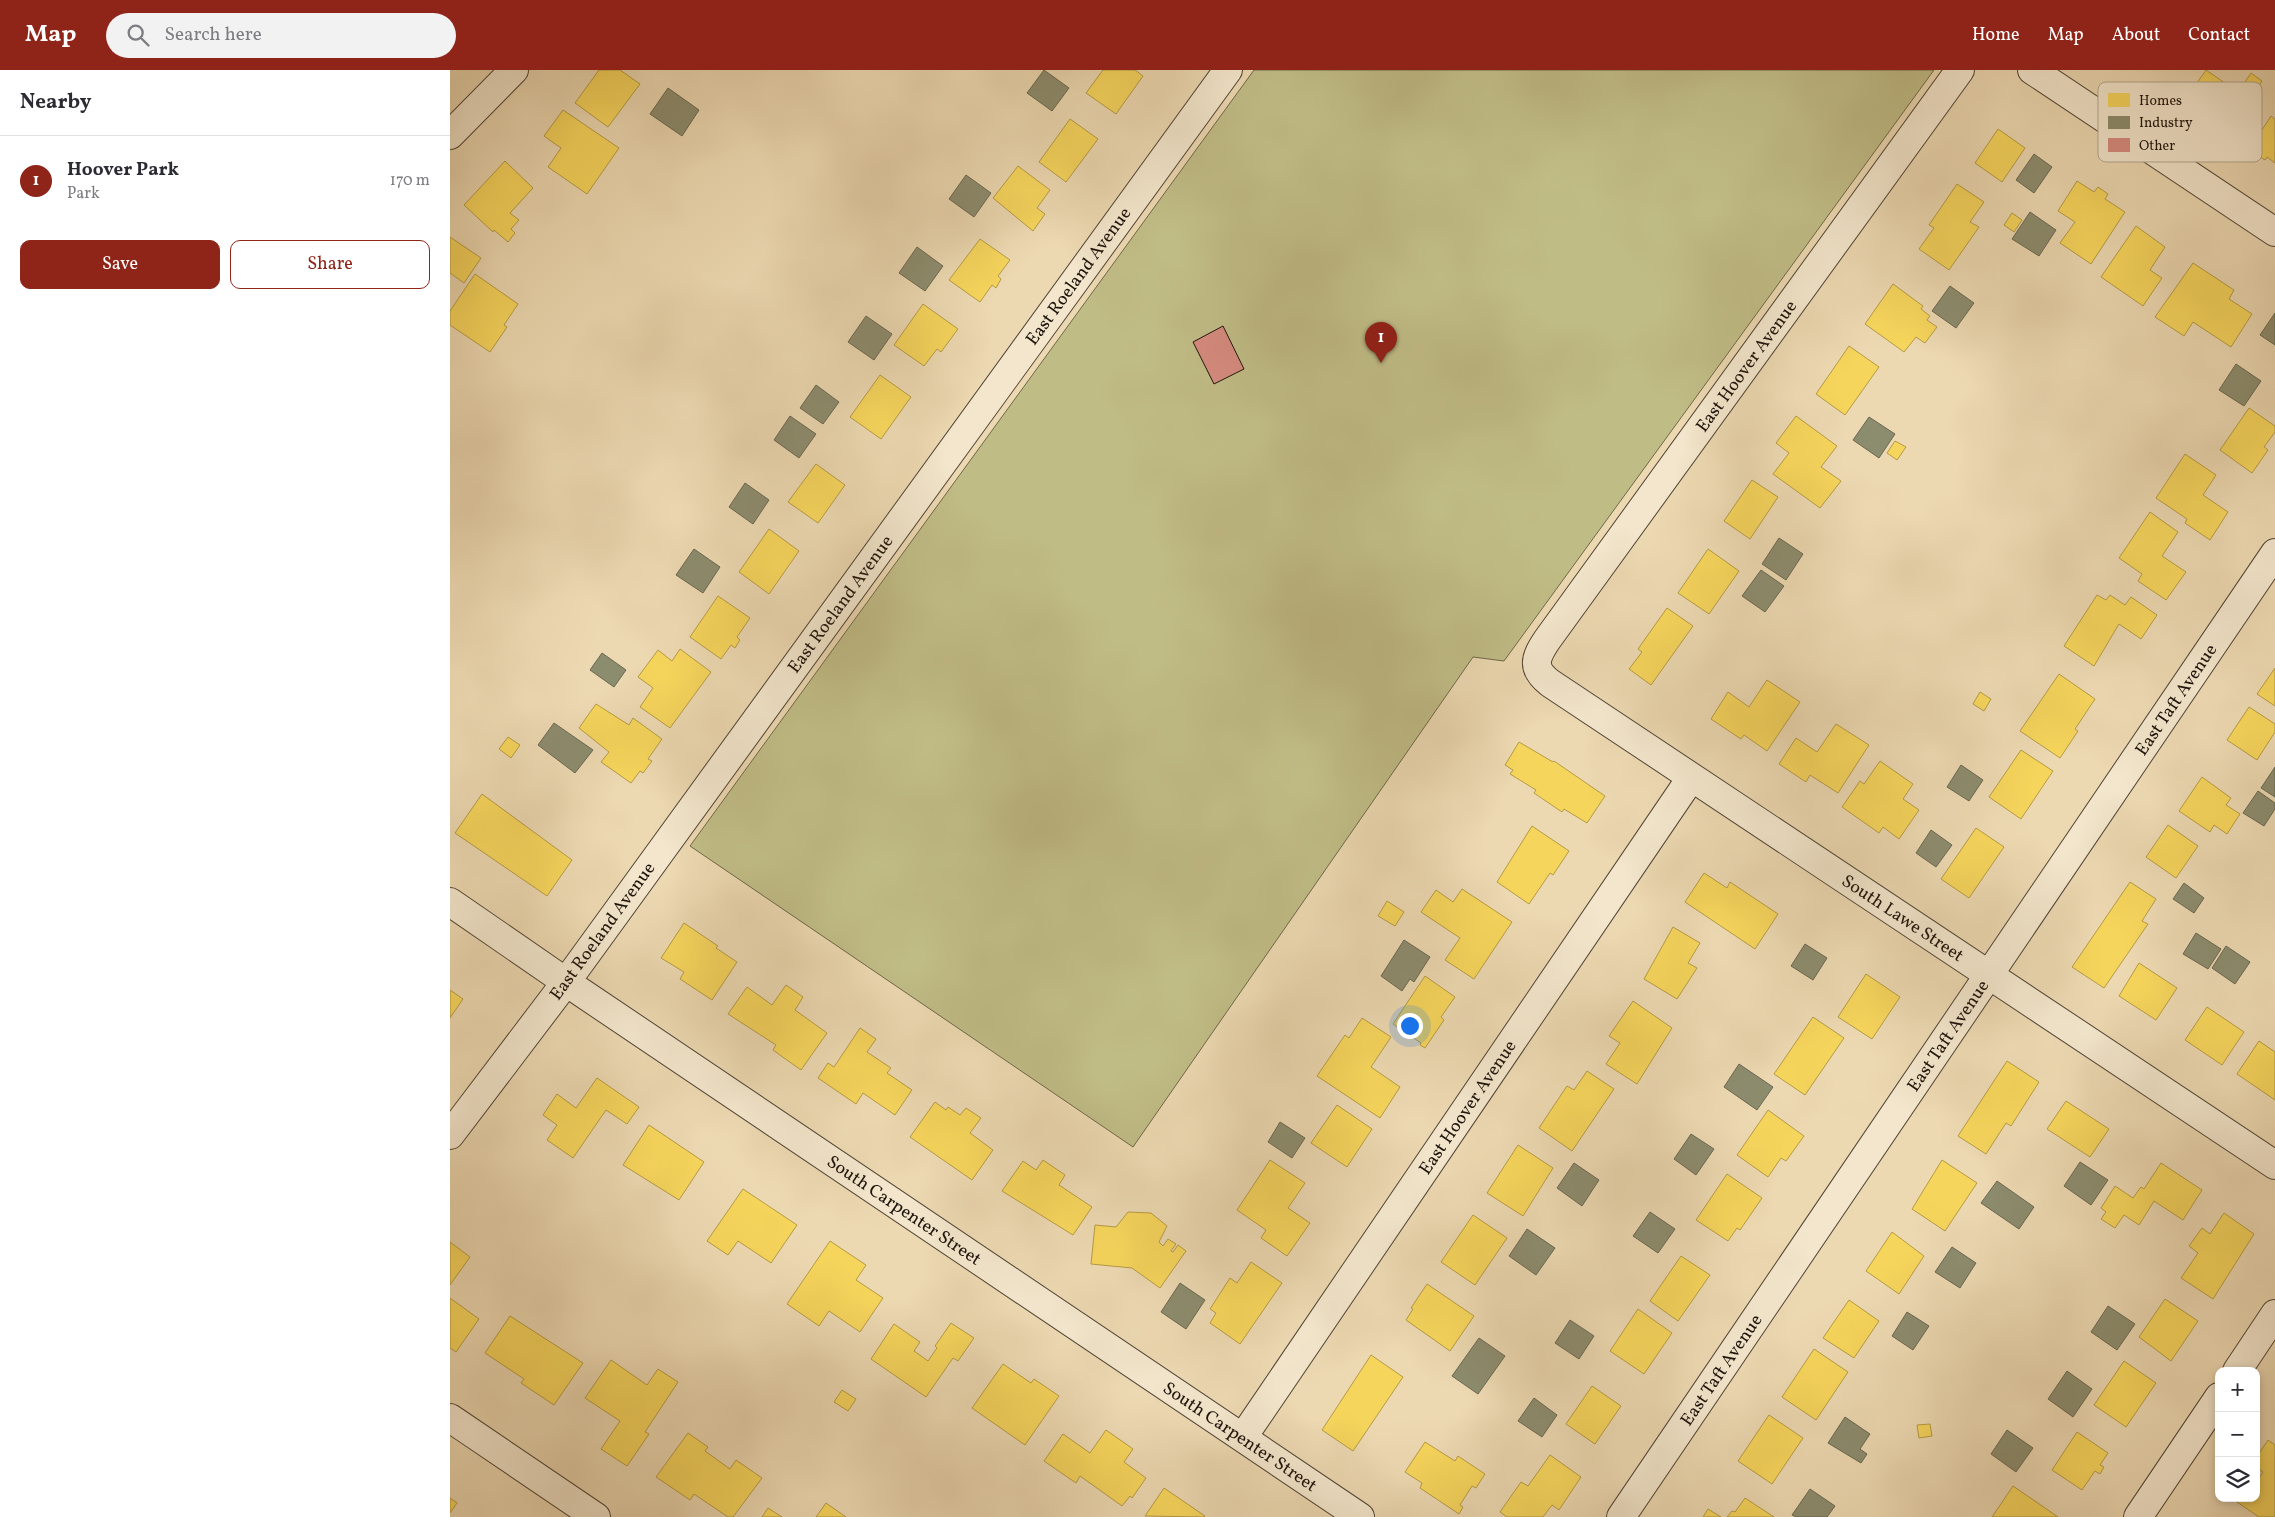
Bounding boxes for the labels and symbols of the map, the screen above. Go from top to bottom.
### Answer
legend [2098,82,2262,162]
text: Homes [2139,92,2182,111]
text: Industry [2139,114,2193,133]
text: Other [2139,137,2175,156]
street label: East Roeland Avenue [1021,203,1138,351]
street label: East Hoover Avenue [1691,296,1804,438]
pin: 1 [1365,322,1397,363]
street label: East Roeland Avenue [783,531,900,679]
street label: East Taft Avenue [2130,639,2224,761]
street label: East Roeland Avenue [545,858,662,1006]
street label: South Lawe Street [1836,869,1968,969]
street label: East Taft Avenue [1902,975,1996,1097]
your location [1397,1013,1423,1039]
street label: East Hoover Avenue [1414,1036,1523,1180]
street label: South Carpenter Street [821,1150,986,1272]
street label: East Taft Avenue [1675,1310,1769,1431]
street label: South Carpenter Street [1157,1377,1322,1499]

